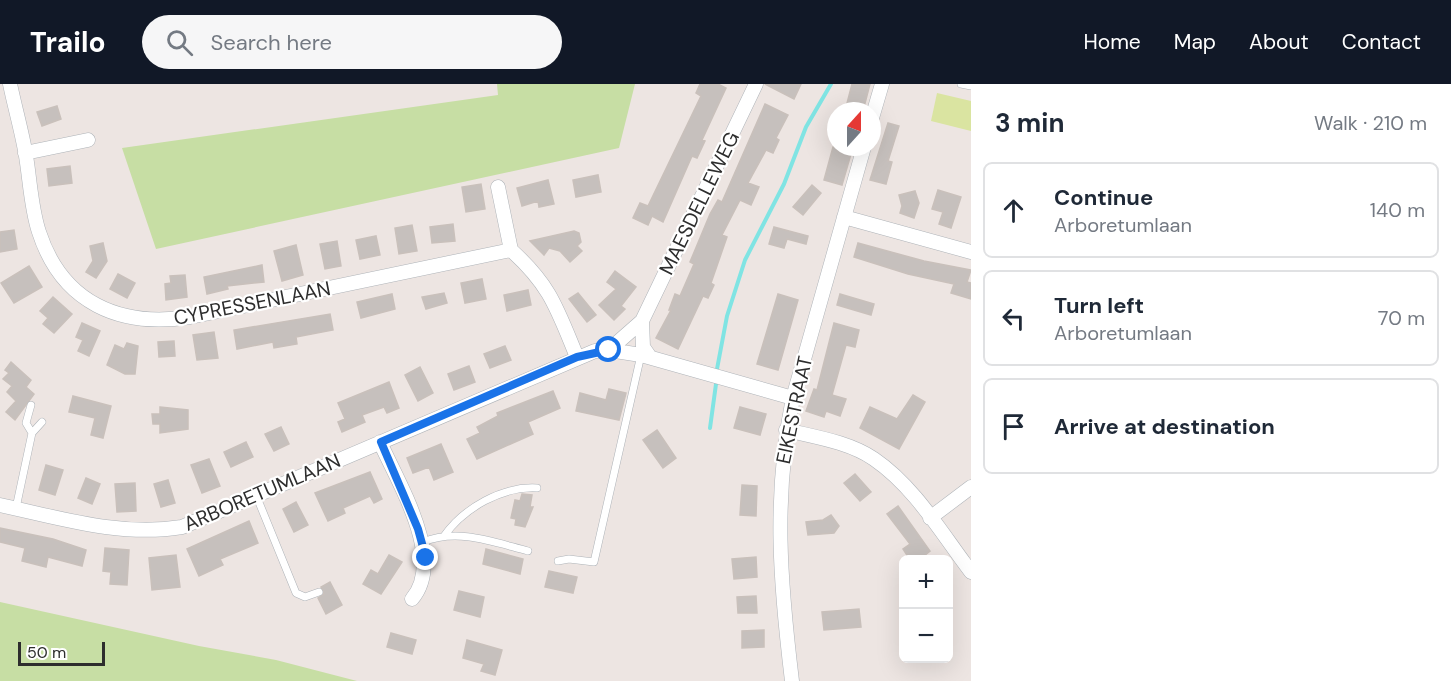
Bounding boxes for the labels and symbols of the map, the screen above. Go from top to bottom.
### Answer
north arrow [827,102,881,156]
street label: MAESDELLEWEG [653,127,745,279]
street label: CYPRESSENLAAN [171,275,333,331]
route start [595,336,621,362]
street label: EIKESTRAAT [770,354,818,466]
street label: ARBORETUMLAAN [180,447,344,537]
route end [412,544,438,570]
scale bar [18,639,105,666]

